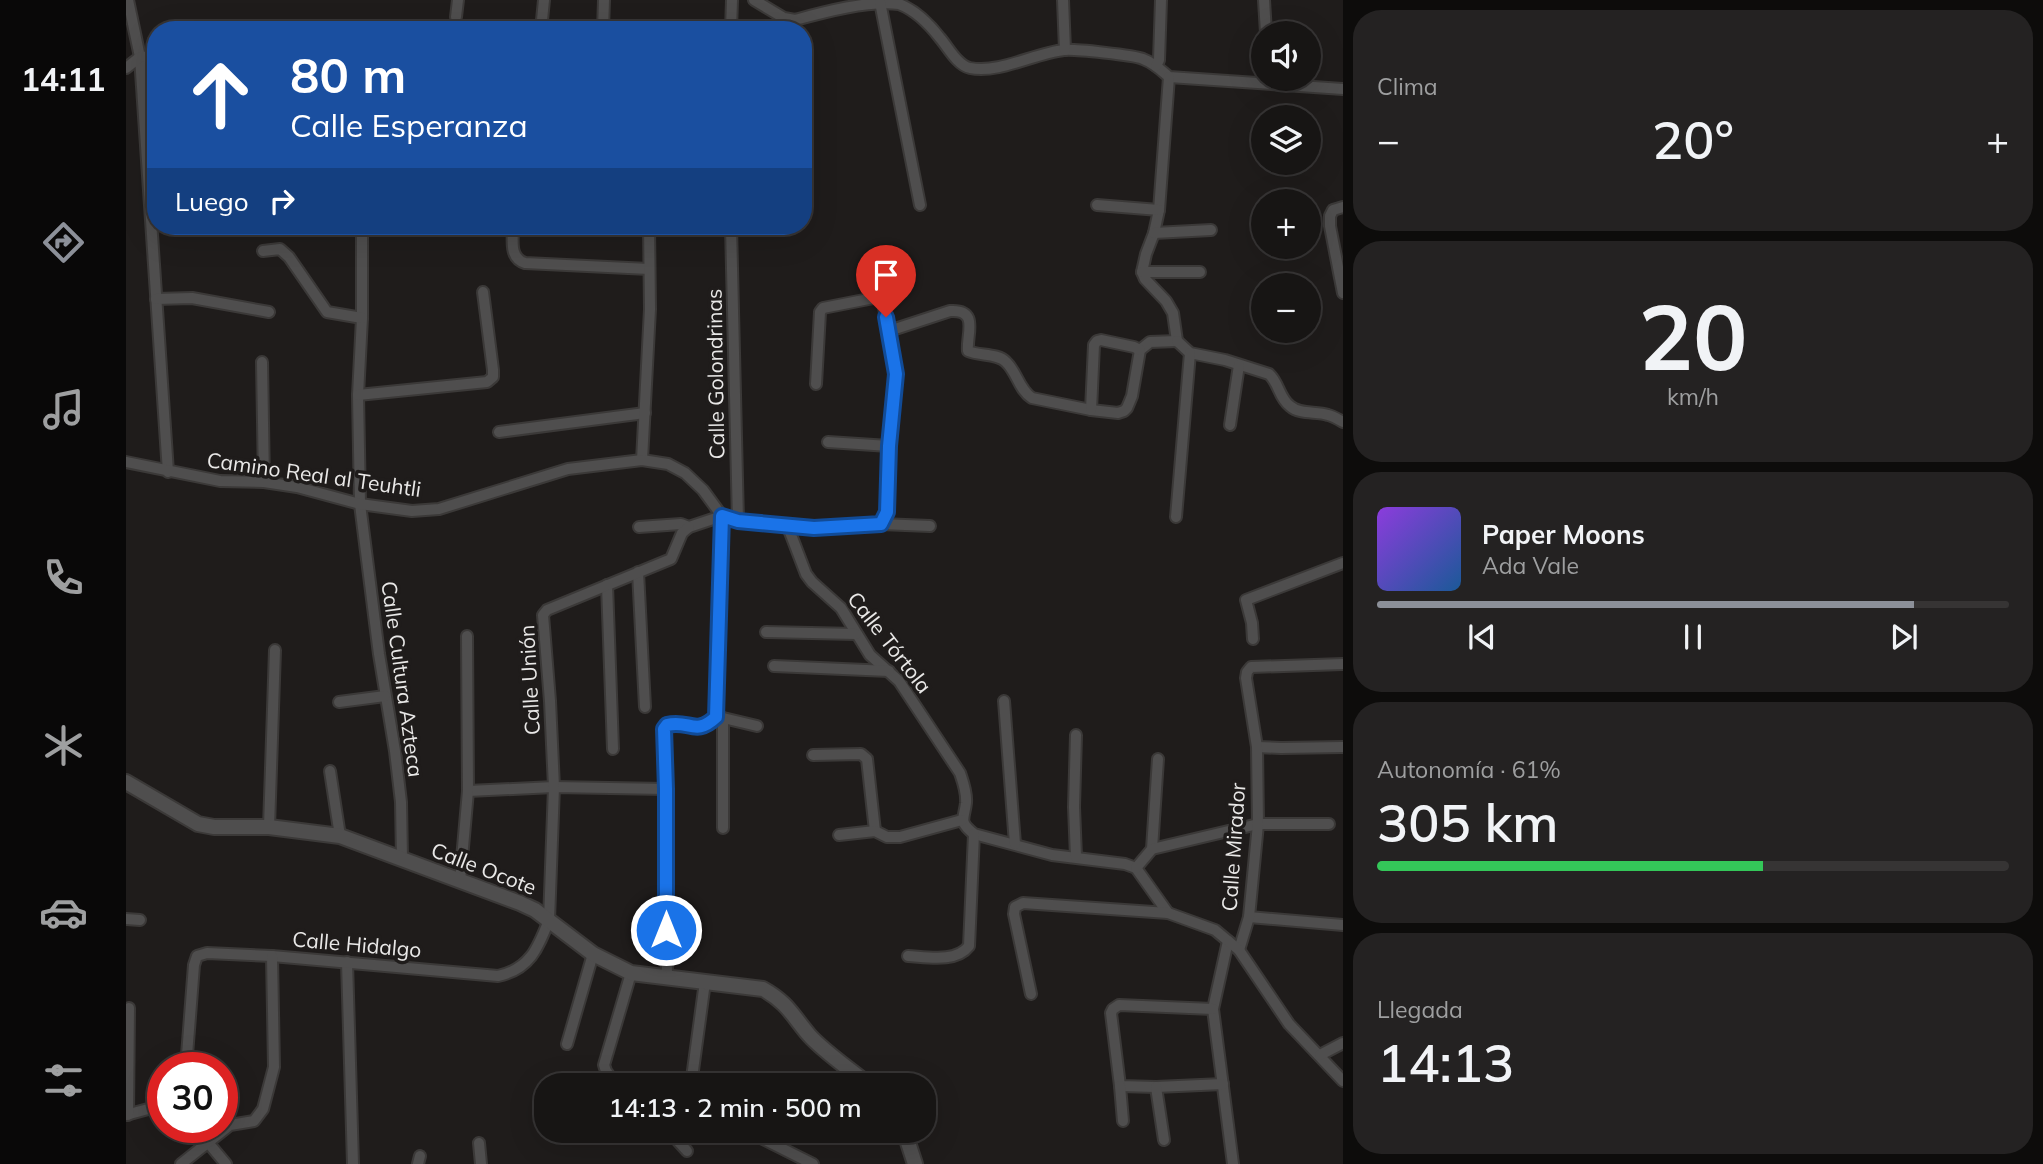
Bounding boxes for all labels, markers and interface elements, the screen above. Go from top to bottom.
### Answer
map controls [1251,21,1321,343]
button: sound [1251,21,1321,91]
text: 80 m [290,44,406,105]
icon: ahead [175,49,266,140]
text: 14:11 [21,59,105,99]
text: Clima [1377,72,1438,101]
text: Calle Esperanza [290,105,528,145]
button: layers [1251,105,1321,175]
text: 20° [1652,107,1734,172]
text: − [1377,116,1400,164]
text: + [1986,116,2009,164]
icon: right [263,182,301,220]
text: Luego [175,185,249,218]
button: + [1251,189,1321,259]
icon: directions [39,218,88,267]
pin [856,245,916,317]
icon: arrive [867,256,905,294]
button: − [1251,273,1321,343]
text: 20 [1638,279,1748,393]
street label: Calle Golondrinas [701,288,729,460]
text: km/h [1667,382,1719,411]
icon: music [39,385,88,434]
street label: Camino Real al Teuhtli [205,446,423,502]
text: Paper Moons [1482,518,1645,551]
text: Ada Vale [1482,551,1579,580]
icon: phone [39,553,88,602]
street label: Calle Cultura Azteca [376,579,430,779]
street label: Calle Tórtola [842,586,938,698]
icon: previous [1463,618,1501,656]
icon: pause [1674,618,1712,656]
icon: next [1885,618,1923,656]
street label: Calle Unión [513,624,545,736]
icon: climate [39,721,88,770]
text: Autonomía · 61% [1377,755,1561,784]
street label: Calle Mirador [1216,781,1250,912]
text: 305 km [1377,790,1558,855]
street label: Calle Ocote [428,836,540,900]
icon: car [39,888,88,937]
position arrow [629,893,703,967]
street label: Calle Hidalgo [291,925,423,963]
text: Llegada [1377,995,1463,1024]
text: 14:13 [1377,1030,1514,1095]
speed limit sign: 30 [147,1052,238,1143]
icon: filters [39,1056,88,1105]
text: 14:13 · 2 min · 500 m [608,1091,862,1124]

